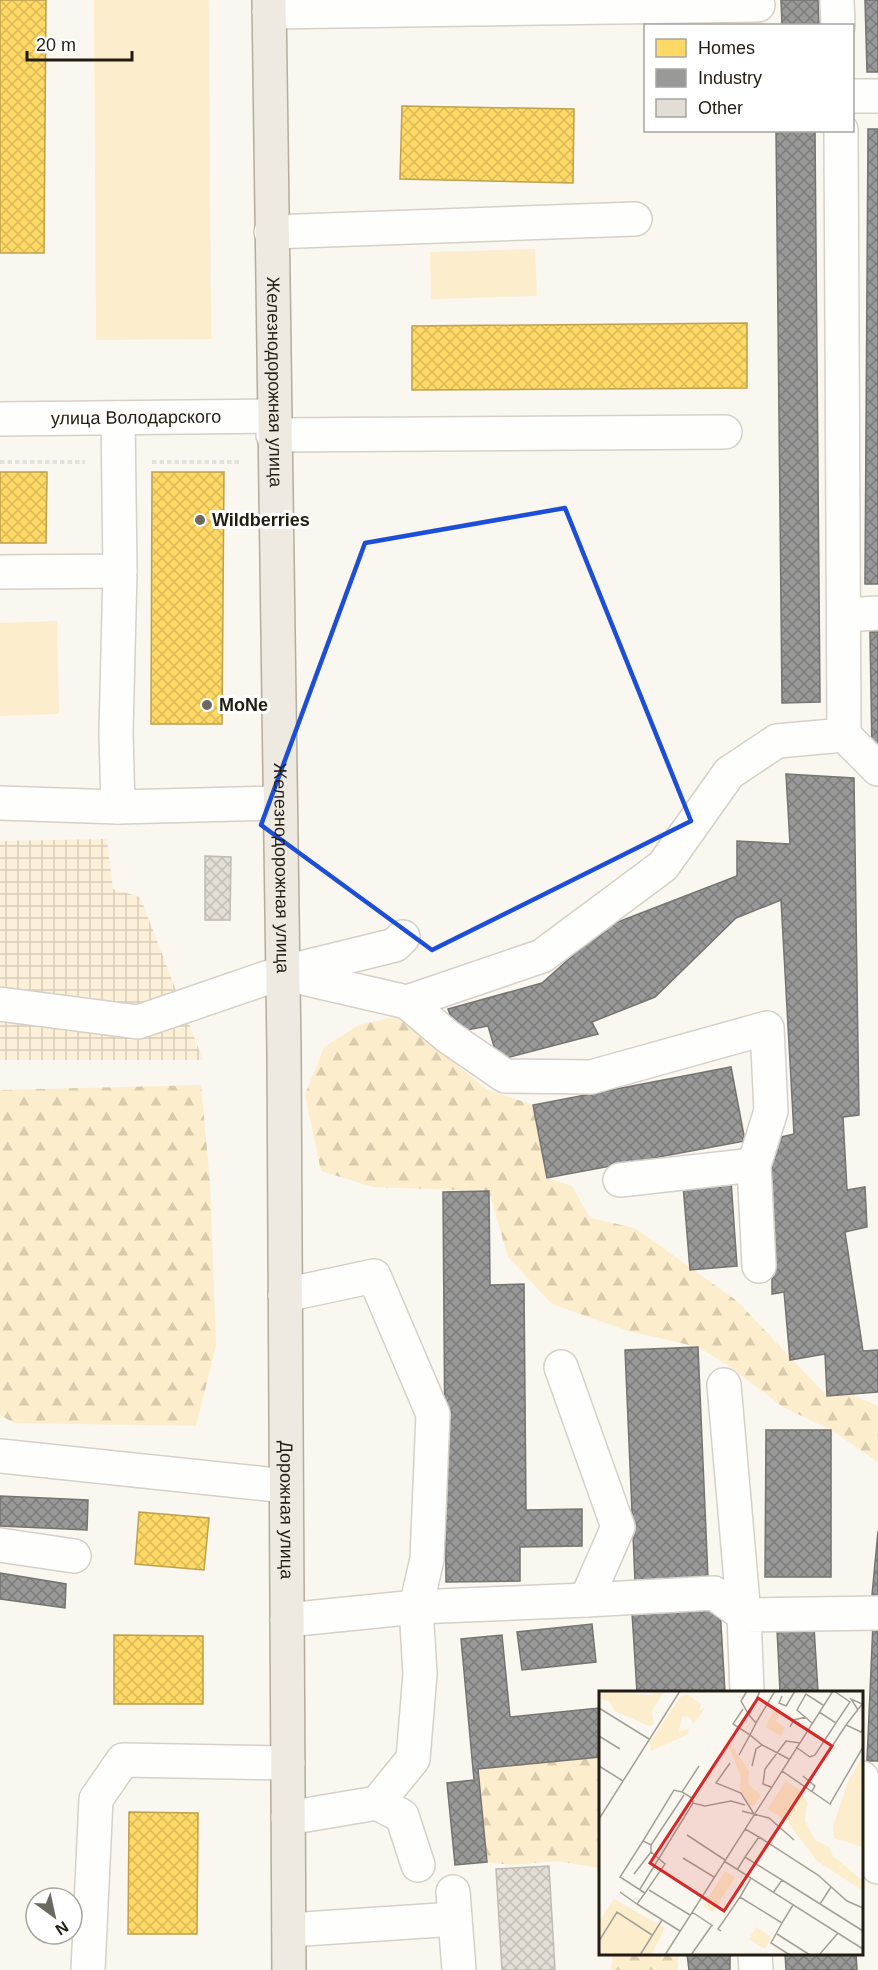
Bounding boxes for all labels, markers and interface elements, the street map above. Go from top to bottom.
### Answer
scale bar [27,24,132,62]
legend [644,24,854,132]
text: 20 m [36,35,76,55]
text: Homes [698,38,755,58]
text: Industry [698,68,762,88]
text: Other [698,98,743,118]
street label: Железнодорожная улица [263,277,286,488]
street label: улица Володарского [51,407,221,428]
place label: Wildberries [212,510,310,530]
marker: Wildberries [193,513,207,527]
place label: MoNe [219,695,268,715]
marker: MoNe [200,698,214,712]
street label: Железнодорожная улица [270,763,293,974]
street label: Дорожная улица [276,1441,297,1580]
inset map [599,1691,863,1955]
north arrow [24,1886,84,1946]
text: N [52,1918,71,1938]

